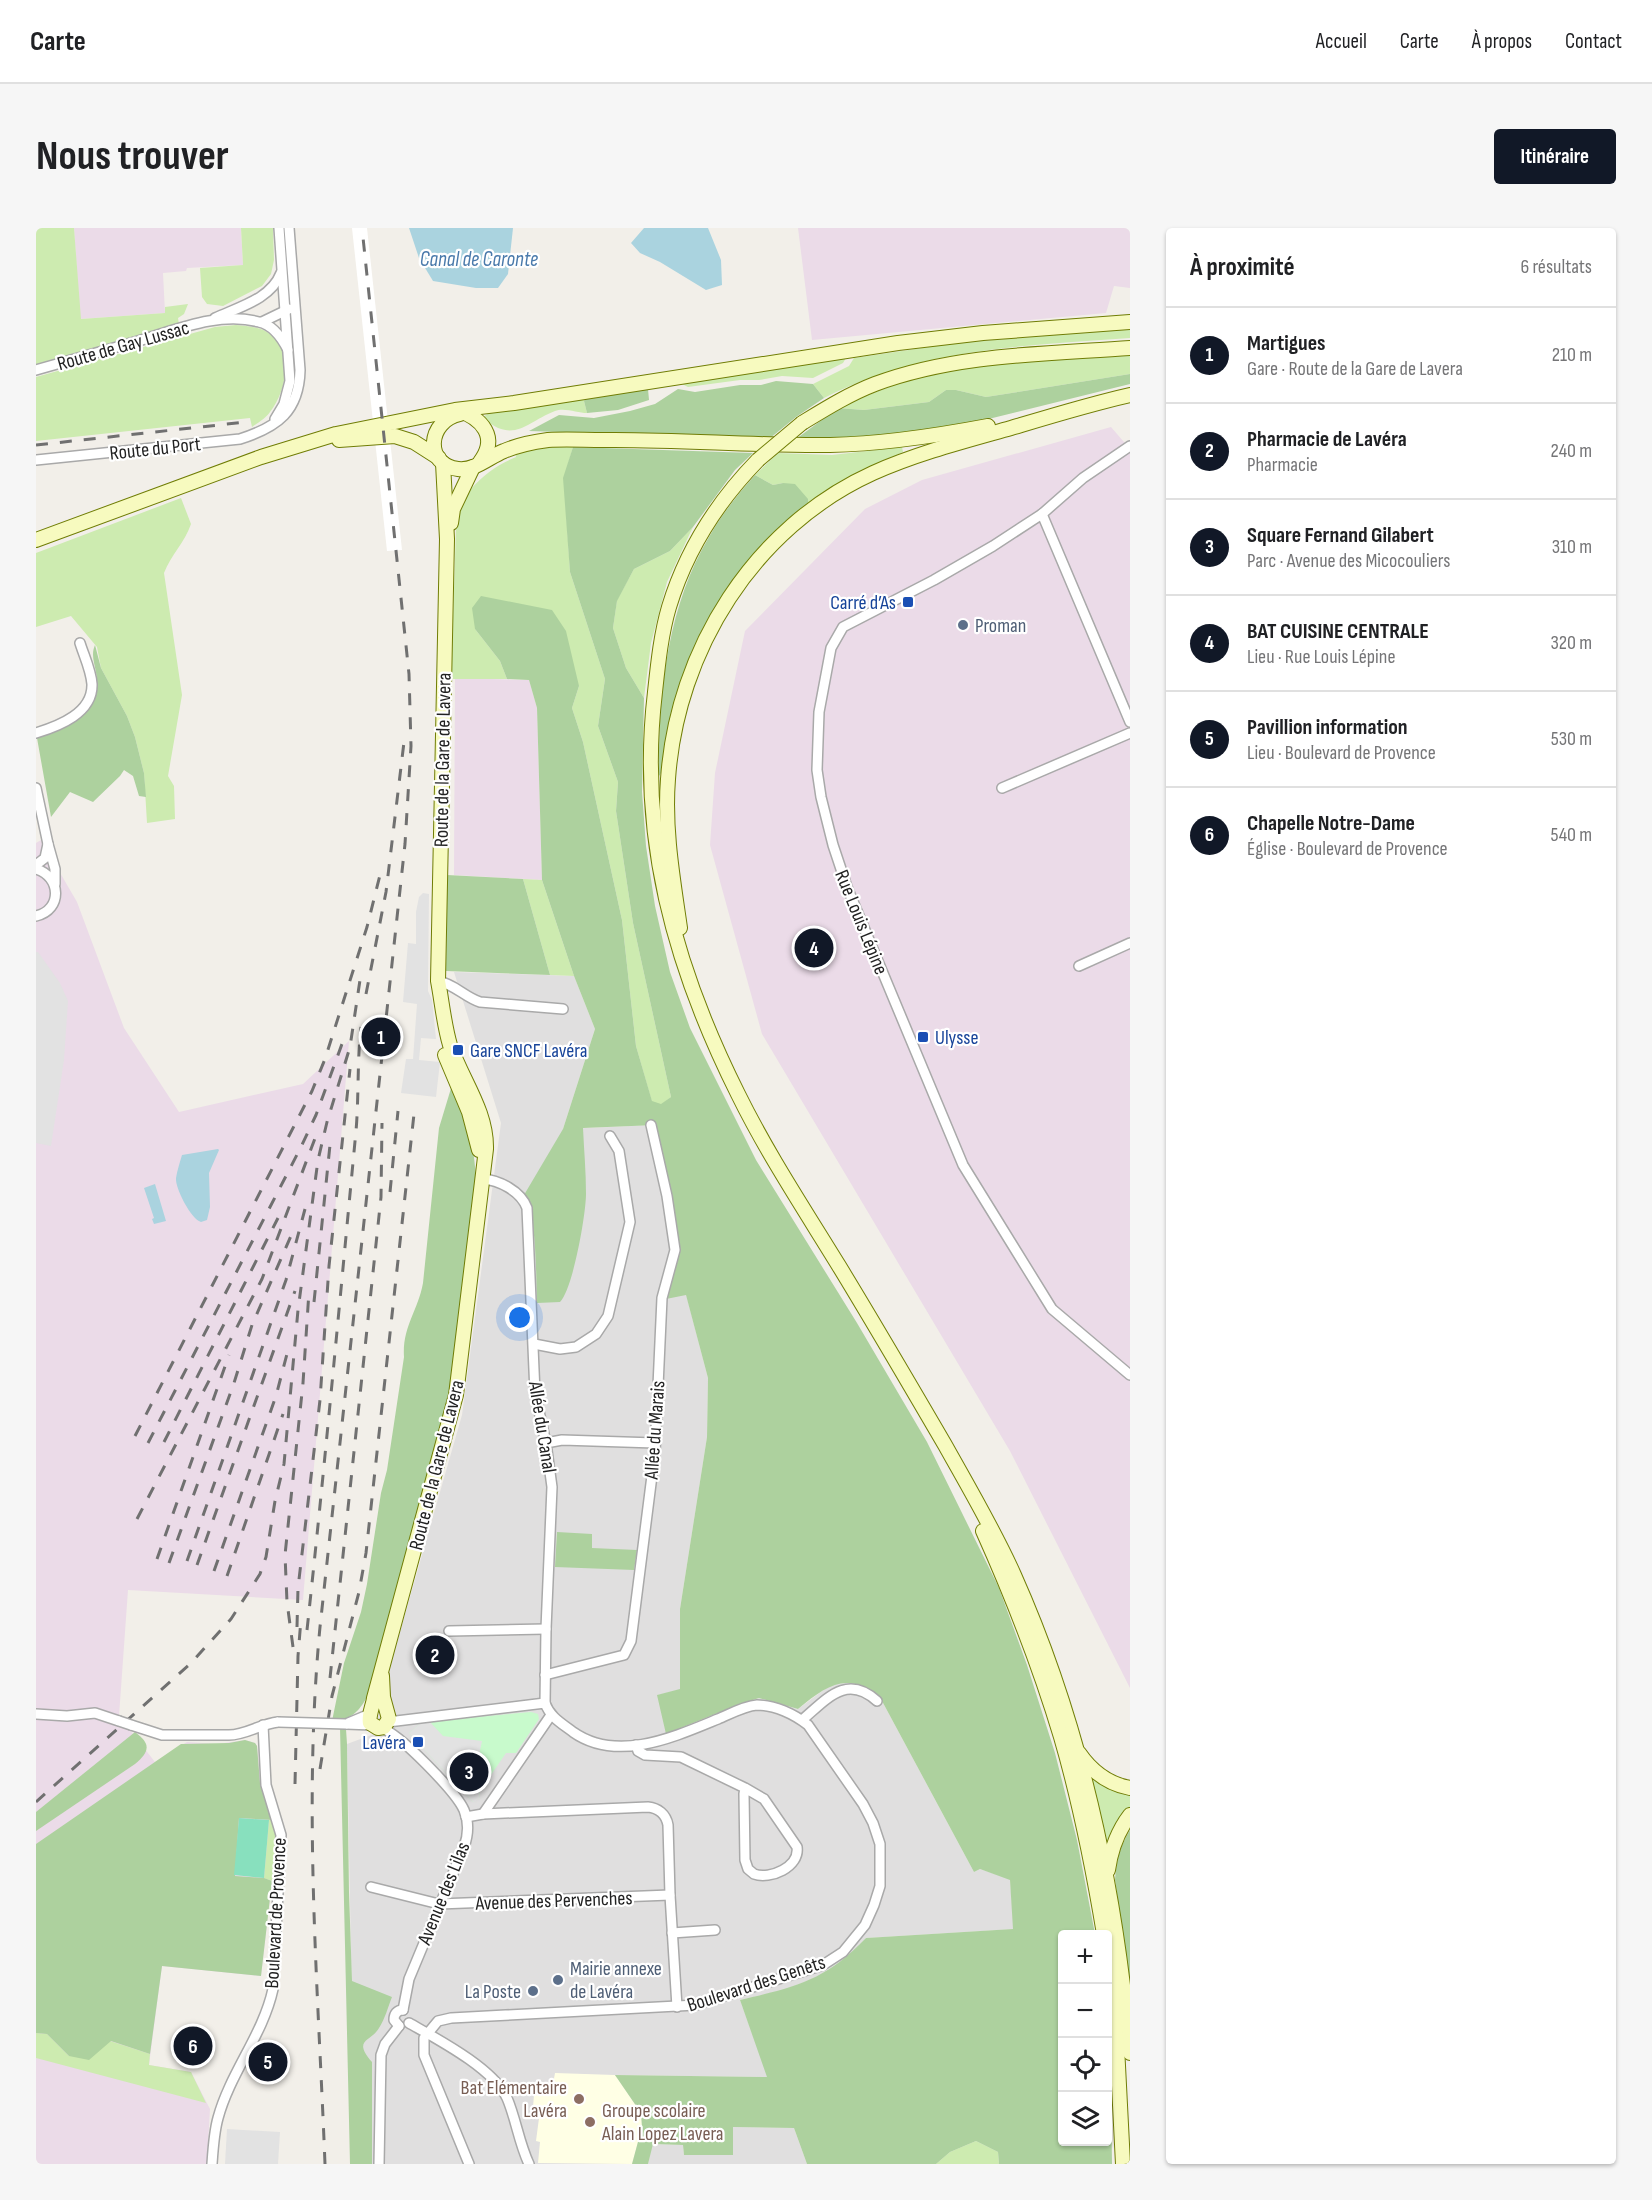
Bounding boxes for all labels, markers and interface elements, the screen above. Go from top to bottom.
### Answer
text: Carte [30,25,86,58]
text: Accueil [1316,29,1367,54]
text: Carte [1400,29,1439,54]
text: À propos [1472,29,1532,54]
text: Contact [1565,29,1622,54]
button: Itinéraire [1494,129,1616,184]
text: Nous trouver [36,131,229,182]
water label: Canal de Caronte [420,247,538,272]
text: À proximité [1190,252,1295,283]
text: 6 résultats [1521,255,1592,279]
street label: Route de Gay Lussac [54,316,192,376]
text: Martigues [1247,330,1326,357]
text: 1 [1206,343,1213,367]
text: 210 m [1552,343,1592,367]
text: Gare · Route de la Gare de Lavera [1247,357,1463,381]
text: Pharmacie de Lavéra [1247,426,1407,453]
street label: Route du Port [108,432,202,466]
text: 2 [1205,439,1214,463]
text: 240 m [1551,439,1592,463]
text: Pharmacie [1247,453,1318,477]
text: Square Fernand Gilabert [1247,522,1434,549]
text: 3 [1205,535,1214,559]
text: 310 m [1552,535,1592,559]
text: Parc · Avenue des Micocouliers [1247,549,1450,573]
place label: Carré d’As [830,591,896,615]
marker: Carré d’As [901,595,915,609]
place label: Proman [975,614,1026,638]
marker: Proman [956,618,970,632]
text: BAT CUISINE CENTRALE [1247,618,1429,645]
text: 4 [1205,631,1214,655]
text: 320 m [1550,631,1592,655]
text: Lieu · Rue Louis Lépine [1247,645,1395,669]
street label: Route de la Gare de Lavera [429,673,457,847]
text: Pavillion information [1247,714,1408,741]
text: 5 [1205,727,1214,751]
text: 530 m [1551,727,1592,751]
text: Lieu · Boulevard de Provence [1247,741,1436,765]
text: Chapelle Notre-Dame [1247,810,1415,837]
text: 6 [1205,823,1214,847]
text: 540 m [1551,823,1592,847]
text: Église · Boulevard de Provence [1247,837,1448,861]
street label: Rue Louis Lépine [829,867,893,978]
pin: 4 [794,926,834,970]
pin: 1 [362,1014,400,1060]
place label: Ulysse [935,1026,979,1050]
marker: Ulysse [916,1030,930,1044]
place label: Gare SNCF Lavéra [470,1039,587,1063]
marker: Gare SNCF Lavéra [451,1043,465,1057]
your location [505,1303,534,1332]
street label: Route de la Gare de Lavera [404,1378,470,1553]
street label: Allée du Canal [523,1379,561,1475]
street label: Allée du Marais [640,1380,670,1481]
pin: 2 [416,1632,454,1678]
place label: Lavéra [362,1731,406,1755]
marker: Lavéra [411,1735,425,1749]
pin: 3 [450,1750,488,1794]
street label: Boulevard de Provence [260,1837,292,1989]
street label: Avenue des Lilas [412,1839,475,1949]
street label: Avenue des Pervenches [474,1886,633,1916]
map controls [1058,1930,1112,2146]
button: + [1058,1930,1112,1984]
street label: Boulevard des Genêts [684,1950,828,2018]
place label: Mairie annexe de Lavéra [570,1957,662,2004]
marker: Mairie annexe de Lavéra [551,1973,565,1987]
place label: La Poste [465,1980,521,2004]
marker: La Poste [526,1984,540,1998]
button: − [1058,1984,1112,2038]
pin: 6 [174,2024,212,2068]
button: locate [1058,2038,1112,2092]
pin: 5 [248,2040,288,2084]
place label: Bat Elémentaire Lavéra [461,2076,567,2123]
marker: Bat Elémentaire Lavéra [572,2092,586,2106]
button: layers [1058,2092,1112,2146]
place label: Groupe scolaire Alain Lopez Lavera [601,2099,724,2146]
marker: Groupe scolaire Alain Lopez Lavera [583,2115,597,2129]

